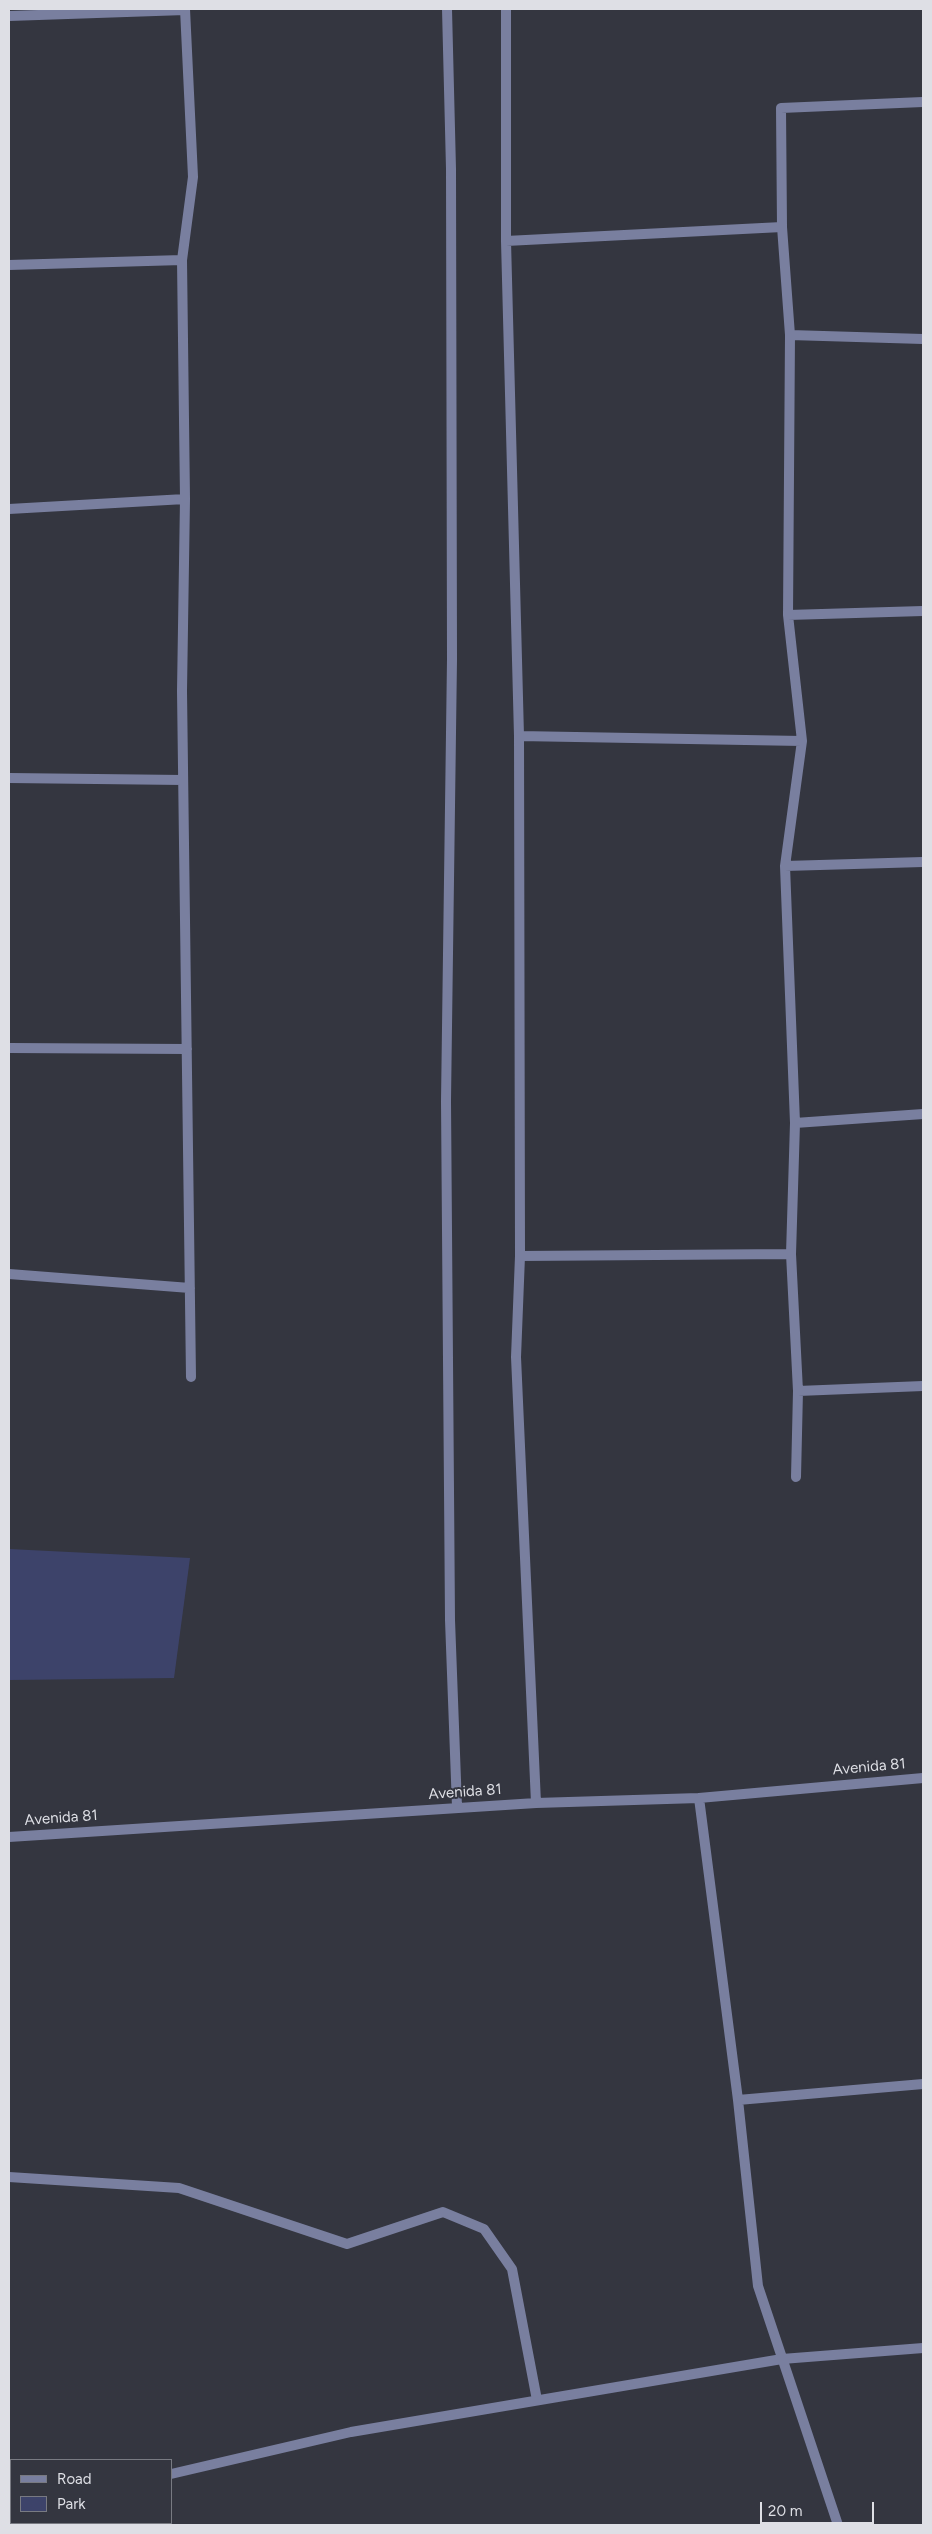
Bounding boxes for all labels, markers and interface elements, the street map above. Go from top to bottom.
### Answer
street label: Avenida 81 [832,1755,906,1779]
street label: Avenida 81 [428,1780,502,1804]
street label: Avenida 81 [24,1806,98,1830]
legend [10,2459,172,2524]
text: Road [57,2470,92,2488]
scale bar [762,2492,876,2524]
text: Park [57,2495,86,2513]
text: 20 m [768,2502,802,2520]

